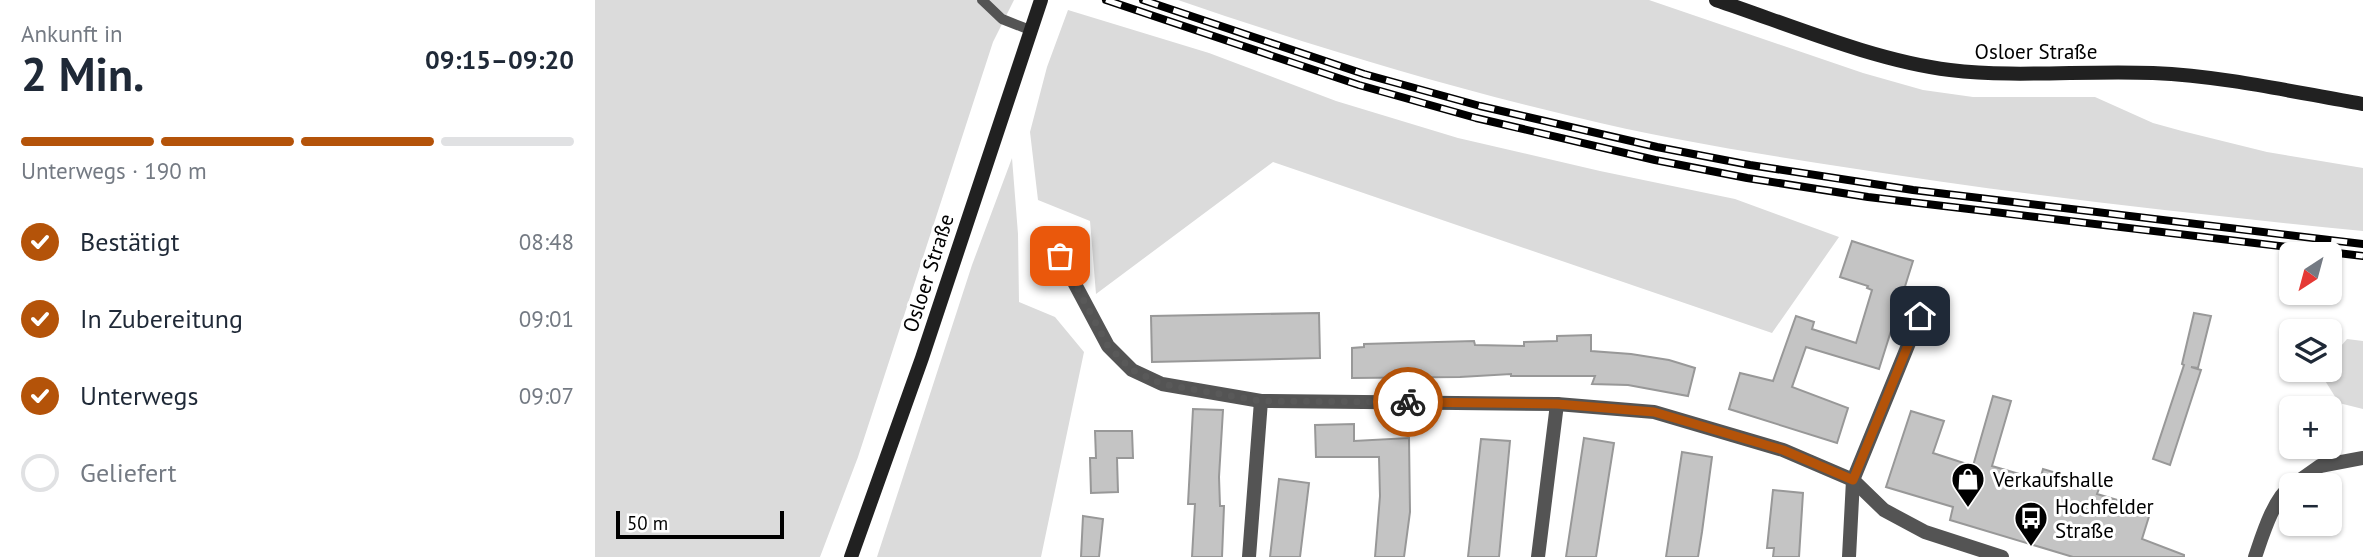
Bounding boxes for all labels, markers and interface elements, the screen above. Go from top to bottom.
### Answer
text: Ankunft in [21,19,123,48]
street label: Osloer Straße [1975,38,2097,65]
text: 09:15–09:20 [425,43,574,76]
text: 2 Min. [21,44,144,104]
text: Unterwegs · 190 m [21,156,207,185]
street label: Osloer Straße [896,210,960,336]
icon: check [21,223,59,261]
text: Bestätigt [80,225,180,258]
pin [1030,226,1090,286]
text: 08:48 [519,227,574,256]
icon: bag [1041,237,1079,275]
north arrow [2279,242,2341,304]
map controls [2279,242,2342,536]
pin [1890,286,1950,346]
icon: home [1901,297,1939,335]
icon: check [21,300,59,338]
text: In Zubereitung [80,302,243,335]
text: 09:01 [519,304,574,333]
button: layers [2279,319,2342,382]
courier [1373,367,1443,437]
icon: check [21,377,59,415]
text: Unterwegs [80,379,198,412]
text: 09:07 [519,381,574,410]
icon: bike [1389,383,1427,421]
button: + [2279,396,2342,459]
text: Geliefert [80,456,177,489]
shop icon: Verkaufshalle [1949,460,1987,509]
place label: Verkaufshalle [1992,466,2114,493]
button: − [2279,473,2342,536]
place label: Hochfelder Straße [2055,493,2154,544]
bus stop icon: Hochfelder Straße [2012,499,2050,548]
scale bar [616,508,784,540]
text: 50 m [627,511,668,535]

